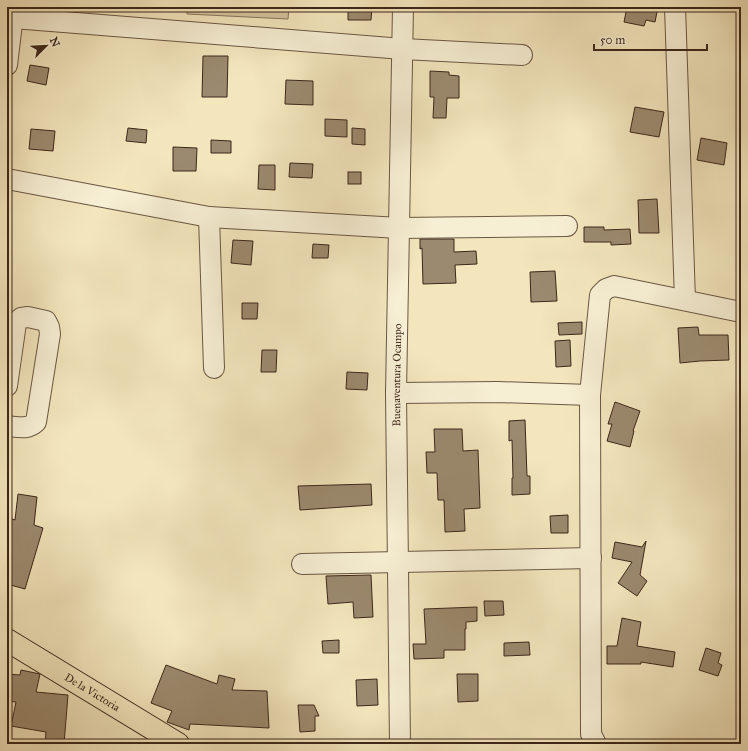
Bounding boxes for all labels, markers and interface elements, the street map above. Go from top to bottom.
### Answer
north arrow [26,26,66,66]
scale bar [594,26,707,52]
text: 50 m [600,33,625,47]
text: N [47,35,63,50]
street label: Buenaventura Ocampo [389,323,404,427]
street label: De la Victoria [62,670,123,714]

